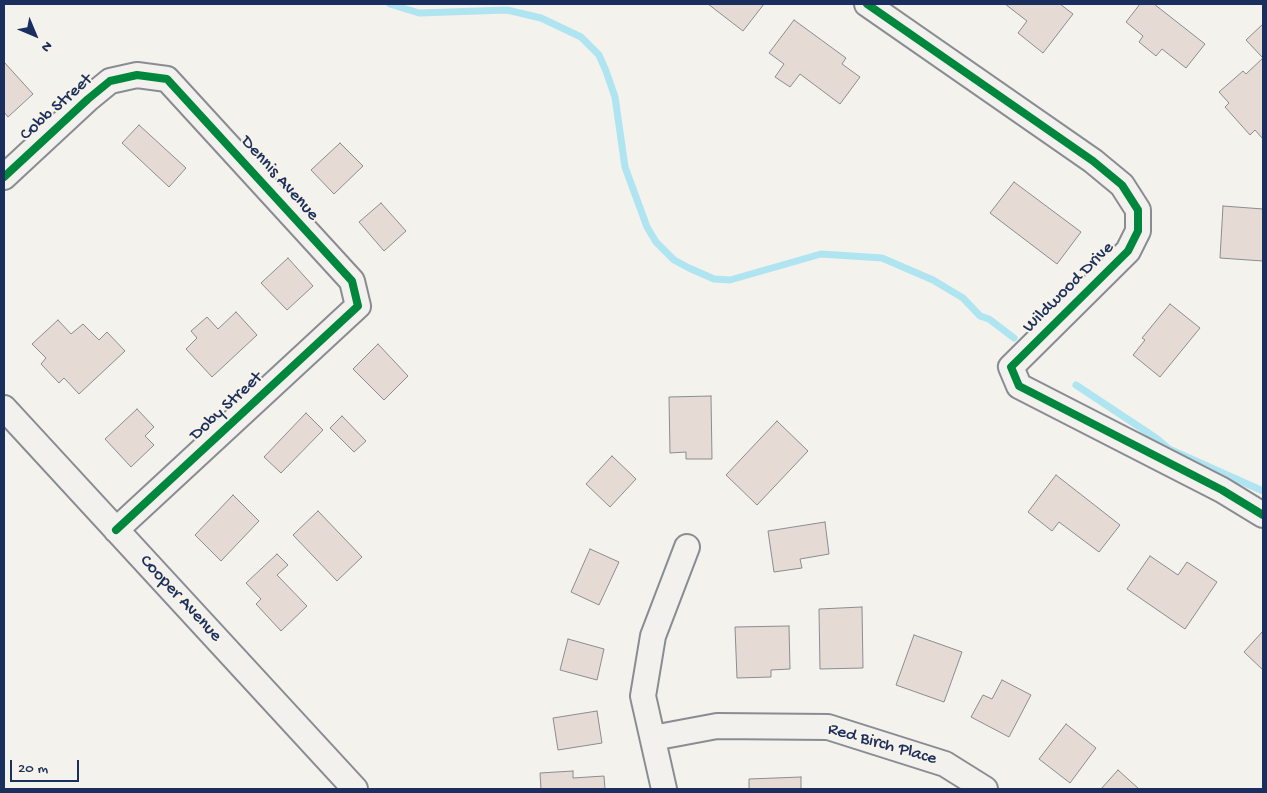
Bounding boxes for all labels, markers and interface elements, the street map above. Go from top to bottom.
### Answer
north arrow [10,10,60,60]
text: N [37,37,55,55]
street label: Cobb Street [16,70,98,146]
street label: Dennis Avenue [235,132,323,226]
street label: Wildwood Drive [1019,238,1119,338]
street label: Doby Street [186,368,268,446]
street label: Cooper Avenue [134,551,226,647]
street label: Red Birch Place [825,719,939,771]
scale bar [12,750,81,782]
text: 20 m [18,760,48,778]

